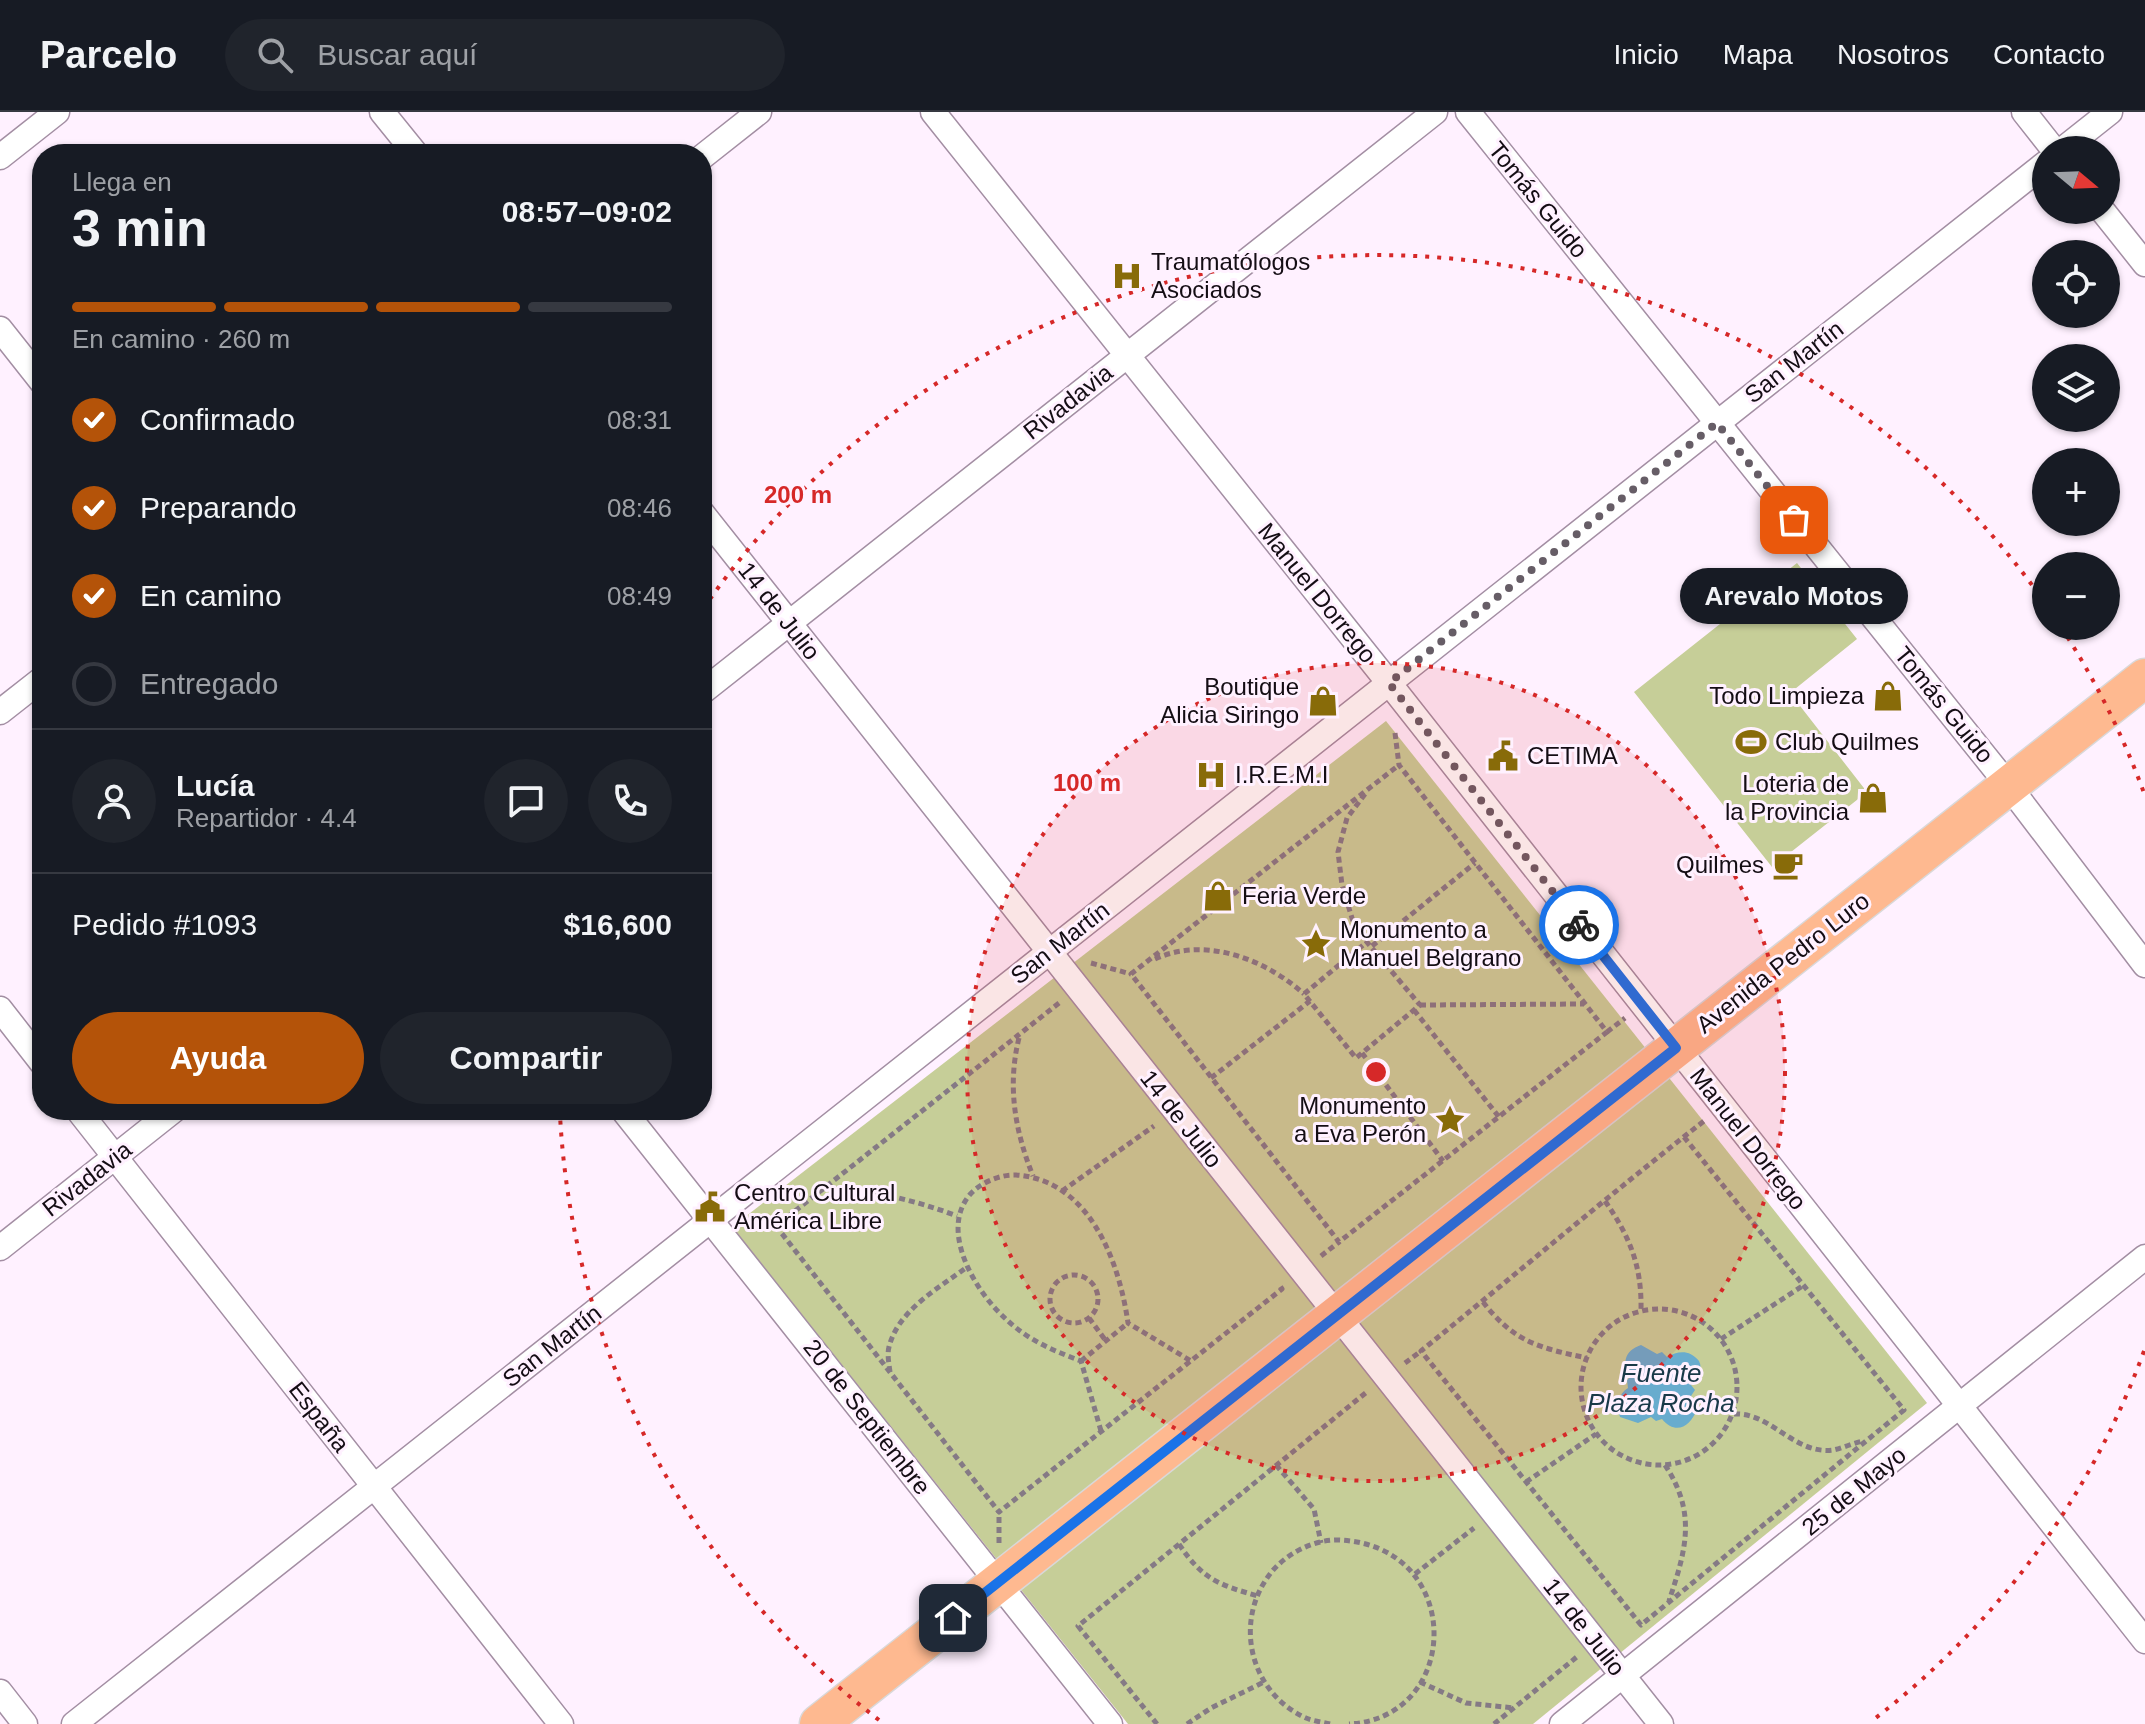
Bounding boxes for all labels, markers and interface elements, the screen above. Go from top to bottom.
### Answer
search box [225,19,785,91]
icon: search [253,33,297,77]
text: Parcelo [40,34,177,76]
text: Buscar aquí [317,38,477,71]
text: Inicio [1613,39,1679,70]
text: Mapa [1723,39,1793,70]
text: Nosotros [1837,39,1949,70]
text: Contacto [1993,39,2105,70]
street label: Tomás Guido [1483,136,1593,263]
north arrow [2032,136,2120,224]
map controls [2032,136,2120,640]
text: Llega en [72,167,172,197]
text: 08:57–09:02 [502,195,672,228]
text: 3 min [72,199,208,257]
button: locate [2032,240,2120,328]
place label: Traumatólogos Asociados [1151,248,1310,303]
hospital icon: Traumatólogos Asociados [1110,259,1144,293]
street label: San Martín [1739,315,1848,408]
text: En camino · 260 m [72,324,290,354]
button: layers [2032,344,2120,432]
street label: Rivadavia [1018,358,1118,445]
icon: check [72,398,116,442]
text: Confirmado [140,403,295,436]
text: 08:31 [607,405,672,435]
button: + [2032,448,2120,536]
text: 200 m [764,481,832,508]
icon: check [72,486,116,530]
pin [1760,486,1828,554]
text: Preparando [140,491,297,524]
text: 08:46 [607,493,672,523]
icon: bag [1772,498,1816,542]
street label: Manuel Dorrego [1253,517,1382,668]
button: − [2032,552,2120,640]
street label: 14 de Julio [733,557,826,665]
callout: Arevalo Motos [1680,568,1908,624]
icon: check [72,574,116,618]
text: En camino [140,579,282,612]
text: 08:49 [607,581,672,611]
text: Arevalo Motos [1704,581,1884,611]
street label: Tomás Guido [1889,641,1999,768]
text: Entregado [140,667,278,700]
place label: Boutique Alicia Siringo [1160,673,1299,728]
shop icon: Todo Limpieza [1871,679,1905,713]
place label: Todo Limpieza [1709,682,1865,709]
shop icon: Boutique Alicia Siringo [1306,684,1340,718]
sports icon: Club Quilmes [1734,725,1768,759]
place label: Club Quilmes [1775,728,1919,755]
public building icon: CETIMA [1486,739,1520,773]
place label: CETIMA [1527,742,1618,769]
hospital icon: I.R.E.M.I [1194,758,1228,792]
button: person [72,759,156,843]
button: chat [484,759,568,843]
button: phone [588,759,672,843]
place label: I.R.E.M.I [1235,761,1328,788]
text: Lucía [176,769,254,802]
text: 100 m [1053,769,1121,796]
place label: Loteria de la Provincia [1725,770,1850,825]
shop icon: Loteria de la Provincia [1856,781,1890,815]
text: Repartidor · 4.4 [176,803,357,833]
cafe icon: Quilmes [1771,848,1805,882]
place label: Quilmes [1676,851,1764,878]
shop icon: Feria Verde [1201,879,1235,913]
place label: Feria Verde [1242,882,1366,909]
courier [1539,885,1619,965]
street label: Avenida Pedro Luro [1691,887,1874,1038]
street label: San Martín [1005,896,1114,989]
icon: bike [1557,903,1601,947]
text: Pedido #1093 [72,908,257,941]
text: $16,600 [564,908,672,941]
place label: Monumento a Manuel Belgrano [1340,916,1521,971]
place icon: Monumento a Manuel Belgrano [1299,927,1333,961]
button: Ayuda [72,1012,364,1104]
button: Compartir [380,1012,672,1104]
centre of rings [1362,1058,1390,1086]
street label: Manuel Dorrego [1685,1063,1812,1215]
street label: 14 de Julio [1135,1065,1228,1173]
place label: Monumento a Eva Perón [1294,1092,1426,1147]
place icon: Monumento a Eva Perón [1433,1103,1467,1137]
street label: Rivadavia [37,1135,137,1222]
place label: Centro Cultural América Libre [734,1179,895,1234]
public building icon: Centro Cultural América Libre [693,1190,727,1224]
street label: San Martín [497,1299,606,1392]
street label: 20 de Septiembre [798,1334,936,1500]
water label: Fuente Plaza Rocha [1587,1358,1735,1418]
street label: España [284,1376,355,1458]
street label: 25 de Mayo [1796,1441,1911,1541]
street label: 14 de Julio [1538,1573,1631,1681]
pin [919,1584,987,1652]
icon: home [931,1596,975,1640]

